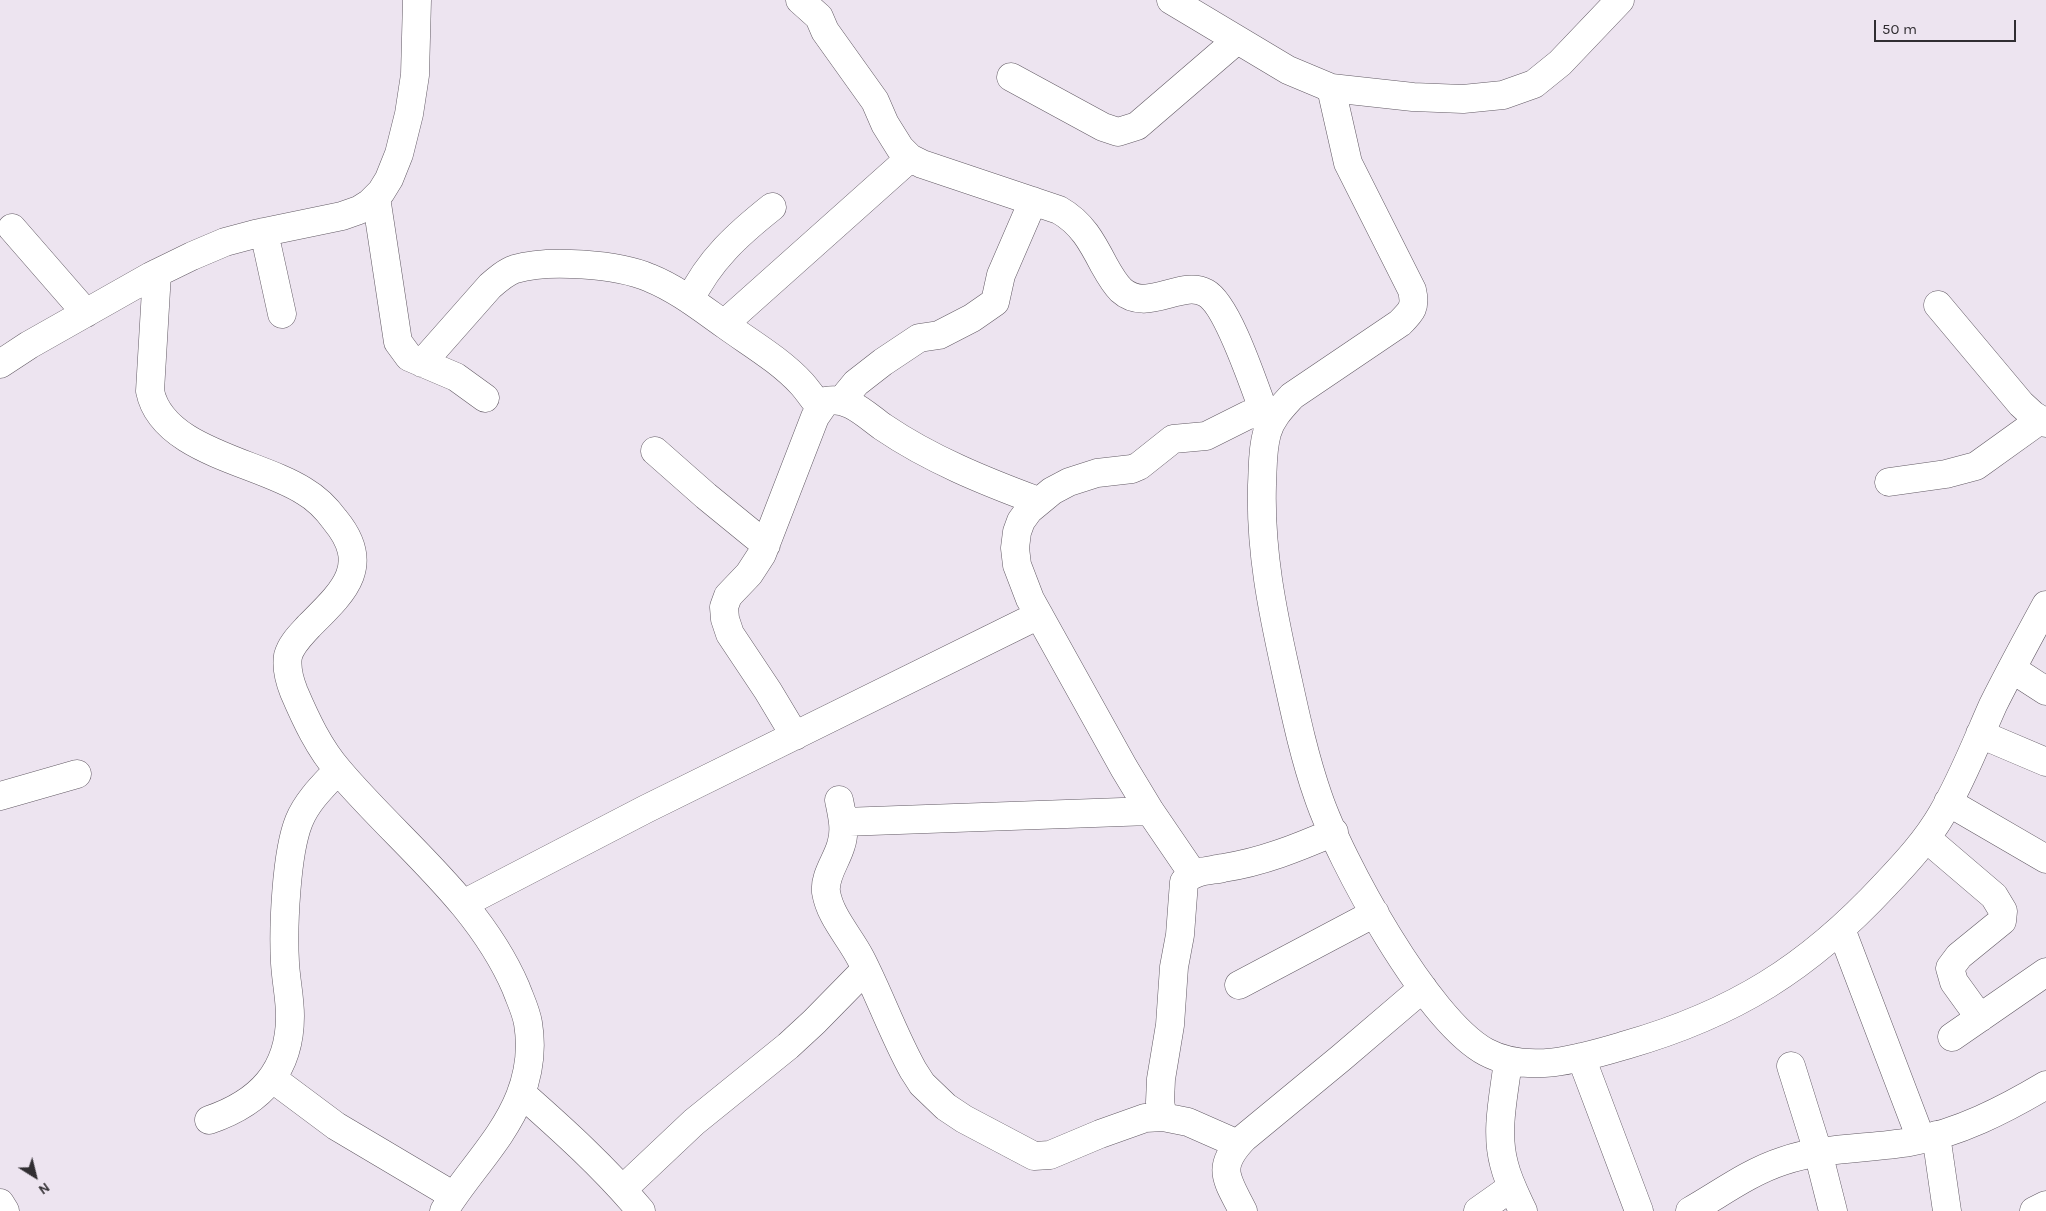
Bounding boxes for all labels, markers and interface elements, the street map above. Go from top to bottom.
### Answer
scale bar [1876,10,2018,42]
text: 50 m [1882,20,1917,38]
north arrow [10,1151,60,1201]
text: N [35,1179,53,1198]

